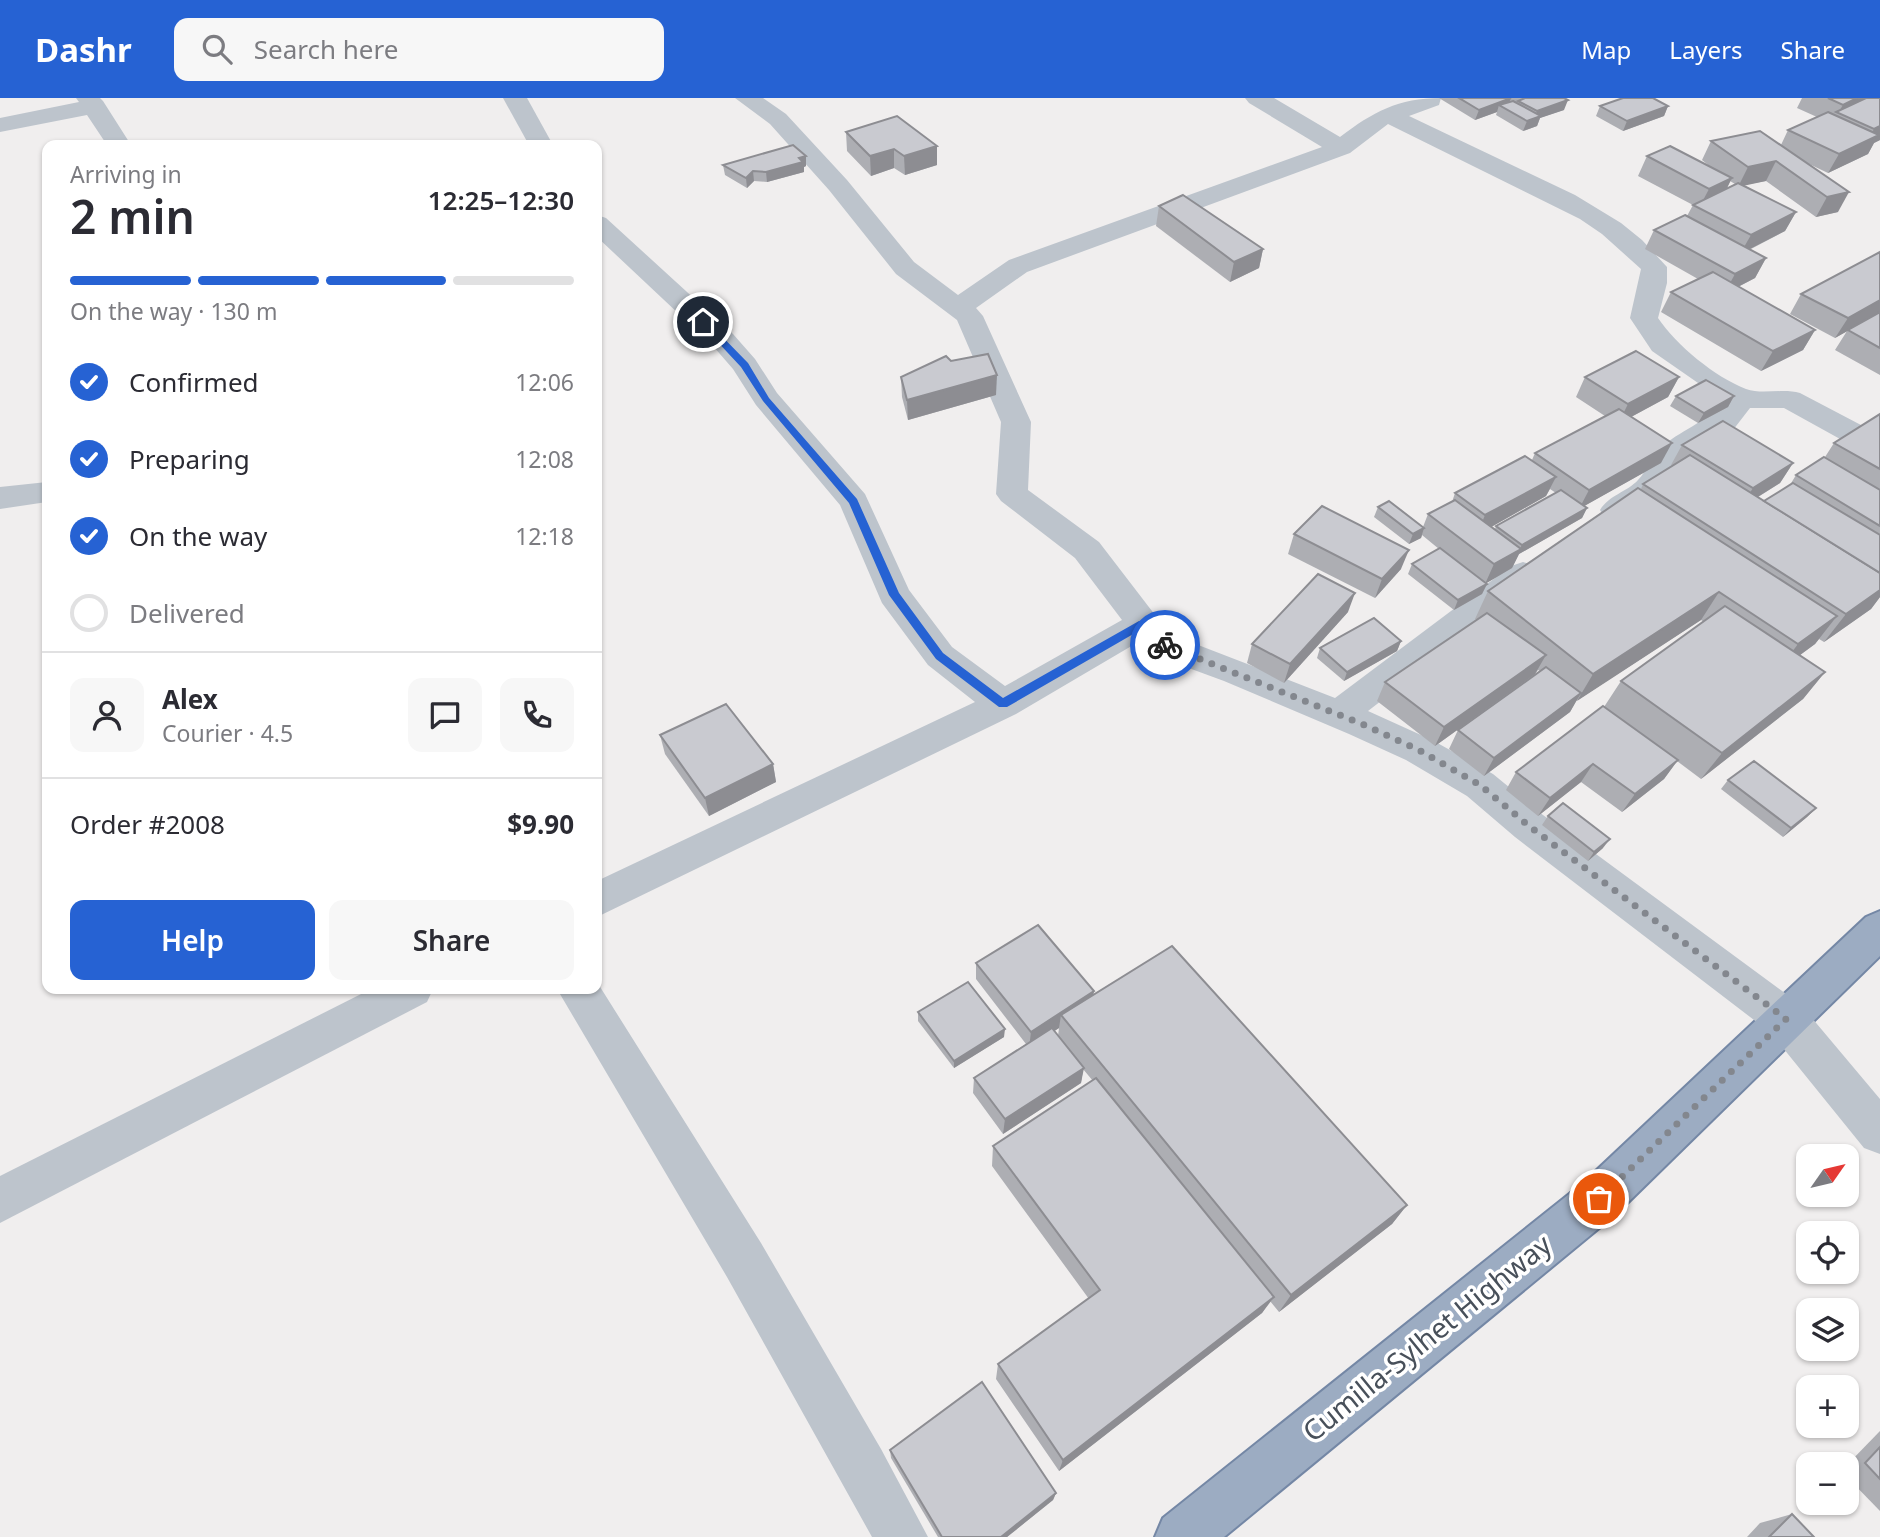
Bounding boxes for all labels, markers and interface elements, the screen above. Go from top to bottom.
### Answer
search box [174,18,664,81]
text: Dashr [35,27,132,72]
icon: search [198,30,236,68]
text: Search here [254,31,398,67]
text: Map [1581,33,1631,66]
text: Layers [1669,33,1743,66]
text: Share [1781,33,1845,66]
text: Arriving in [70,158,182,190]
text: 12:25–12:30 [428,182,574,218]
text: 2 min [70,185,195,247]
pin [673,292,733,352]
text: On the way · 130 m [70,295,277,327]
icon: home [684,303,722,341]
icon: check [70,363,108,401]
text: Confirmed [129,364,259,400]
text: 12:06 [515,366,574,398]
icon: check [70,440,108,478]
text: Preparing [129,441,250,477]
text: 12:08 [515,443,574,475]
icon: check [70,517,108,555]
text: On the way [129,518,267,554]
text: 12:18 [515,520,574,552]
text: Delivered [129,595,245,631]
courier [1130,610,1200,680]
icon: bike [1146,626,1184,664]
button: person [70,678,144,752]
button: chat [408,678,482,752]
button: phone [500,678,574,752]
text: Alex [162,681,218,717]
text: Courier · 4.5 [162,717,293,749]
text: Order #2008 [70,806,225,842]
text: $9.90 [507,806,574,842]
button: Help [70,900,315,980]
button: Share [329,900,574,980]
north arrow [1796,1144,1858,1208]
map controls [1796,1144,1859,1515]
pin [1569,1169,1629,1229]
icon: bag [1580,1180,1618,1218]
button: locate [1796,1221,1859,1284]
street label: Cumilla-Sylhet Highway [1294,1225,1559,1449]
button: layers [1796,1298,1859,1361]
button: + [1796,1375,1859,1438]
button: − [1796,1452,1859,1515]

